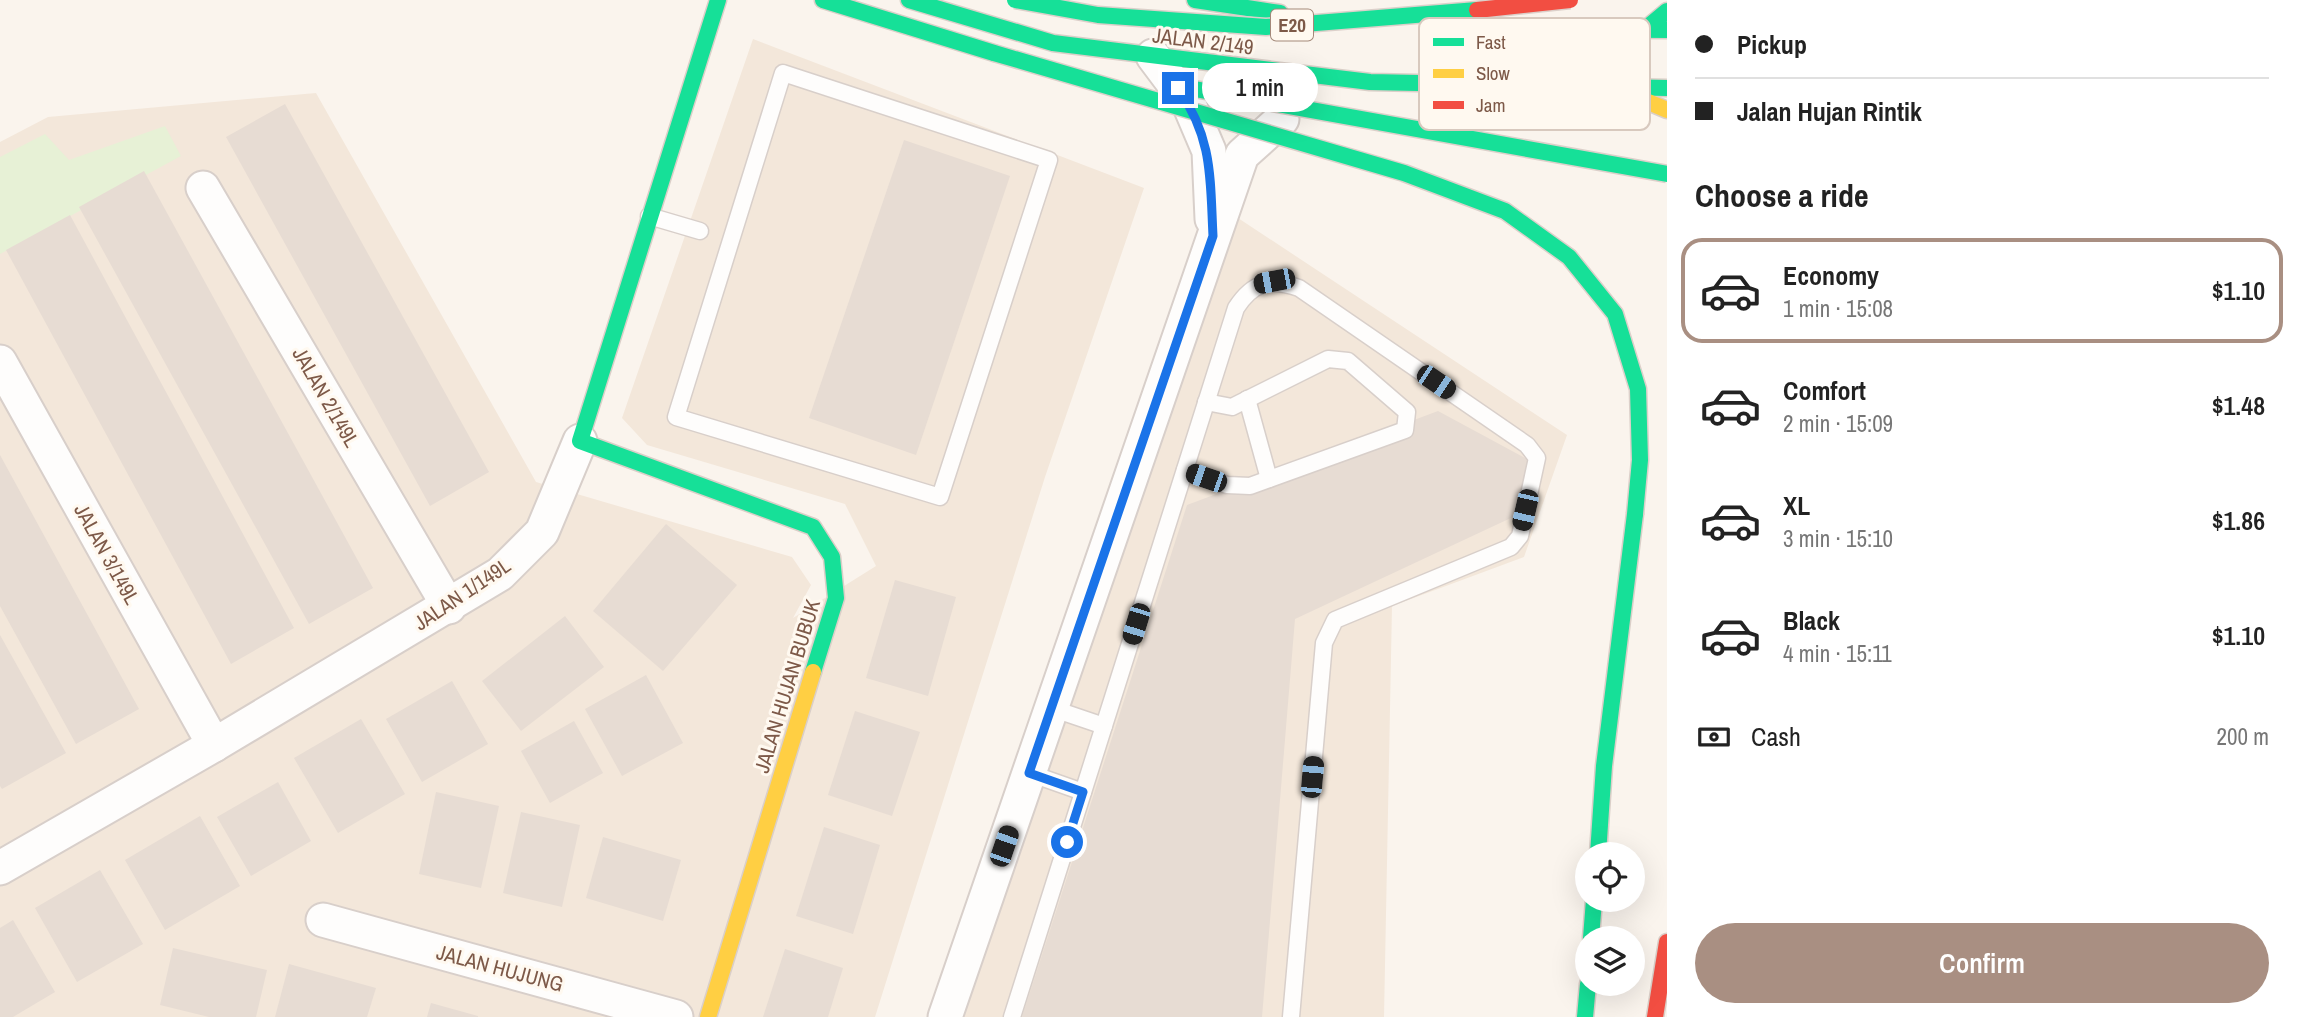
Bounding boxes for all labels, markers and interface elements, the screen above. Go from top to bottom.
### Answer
road number: E20 [1271,10,1313,41]
legend [1419,18,1650,130]
street label: JALAN 2/149 [1151,20,1255,62]
text: Pickup [1737,27,1807,62]
text: Fast [1476,29,1506,55]
text: Slow [1476,60,1511,86]
callout: 1 min [1202,64,1318,112]
route end [1162,72,1194,104]
text: 1 min [1236,72,1284,103]
text: Jam [1476,92,1505,118]
text: Jalan Hujan Rintik [1737,94,1922,129]
text: Choose a ride [1695,174,1869,217]
text: Economy [1783,258,1879,293]
icon: car [1699,259,1762,322]
car [1252,267,1297,295]
text: $1.10 [2212,273,2265,308]
text: 1 min · 15:08 [1783,293,1893,324]
street label: JALAN 2/149L [286,342,367,453]
car [1413,362,1460,402]
text: Comfort [1783,373,1866,408]
icon: car [1699,374,1762,437]
text: $1.48 [2212,388,2265,423]
text: 2 min · 15:09 [1783,408,1893,439]
car [1183,461,1230,495]
car [1511,487,1540,533]
text: XL [1783,488,1810,523]
icon: car [1699,489,1762,552]
street label: JALAN 3/149L [67,498,147,610]
text: $1.86 [2212,503,2265,538]
text: 3 min · 15:10 [1783,523,1893,554]
street label: JALAN 1/149L [408,551,516,637]
street label: JALAN HUJAN BUBUK [747,595,827,776]
car [1120,601,1153,647]
text: Black [1783,603,1840,638]
icon: car [1699,604,1762,667]
text: $1.10 [2212,618,2265,653]
text: 4 min · 15:11 [1783,638,1892,669]
icon: cash [1695,718,1733,756]
text: Cash [1751,719,1801,754]
text: 200 m [2217,721,2269,752]
car [1300,755,1325,799]
car [988,823,1021,869]
route start [1051,826,1083,858]
map controls [1575,842,1645,996]
button: locate [1575,842,1645,912]
button: Confirm [1695,923,2269,1003]
button: layers [1575,926,1645,996]
street label: JALAN HUJUNG [433,937,567,999]

